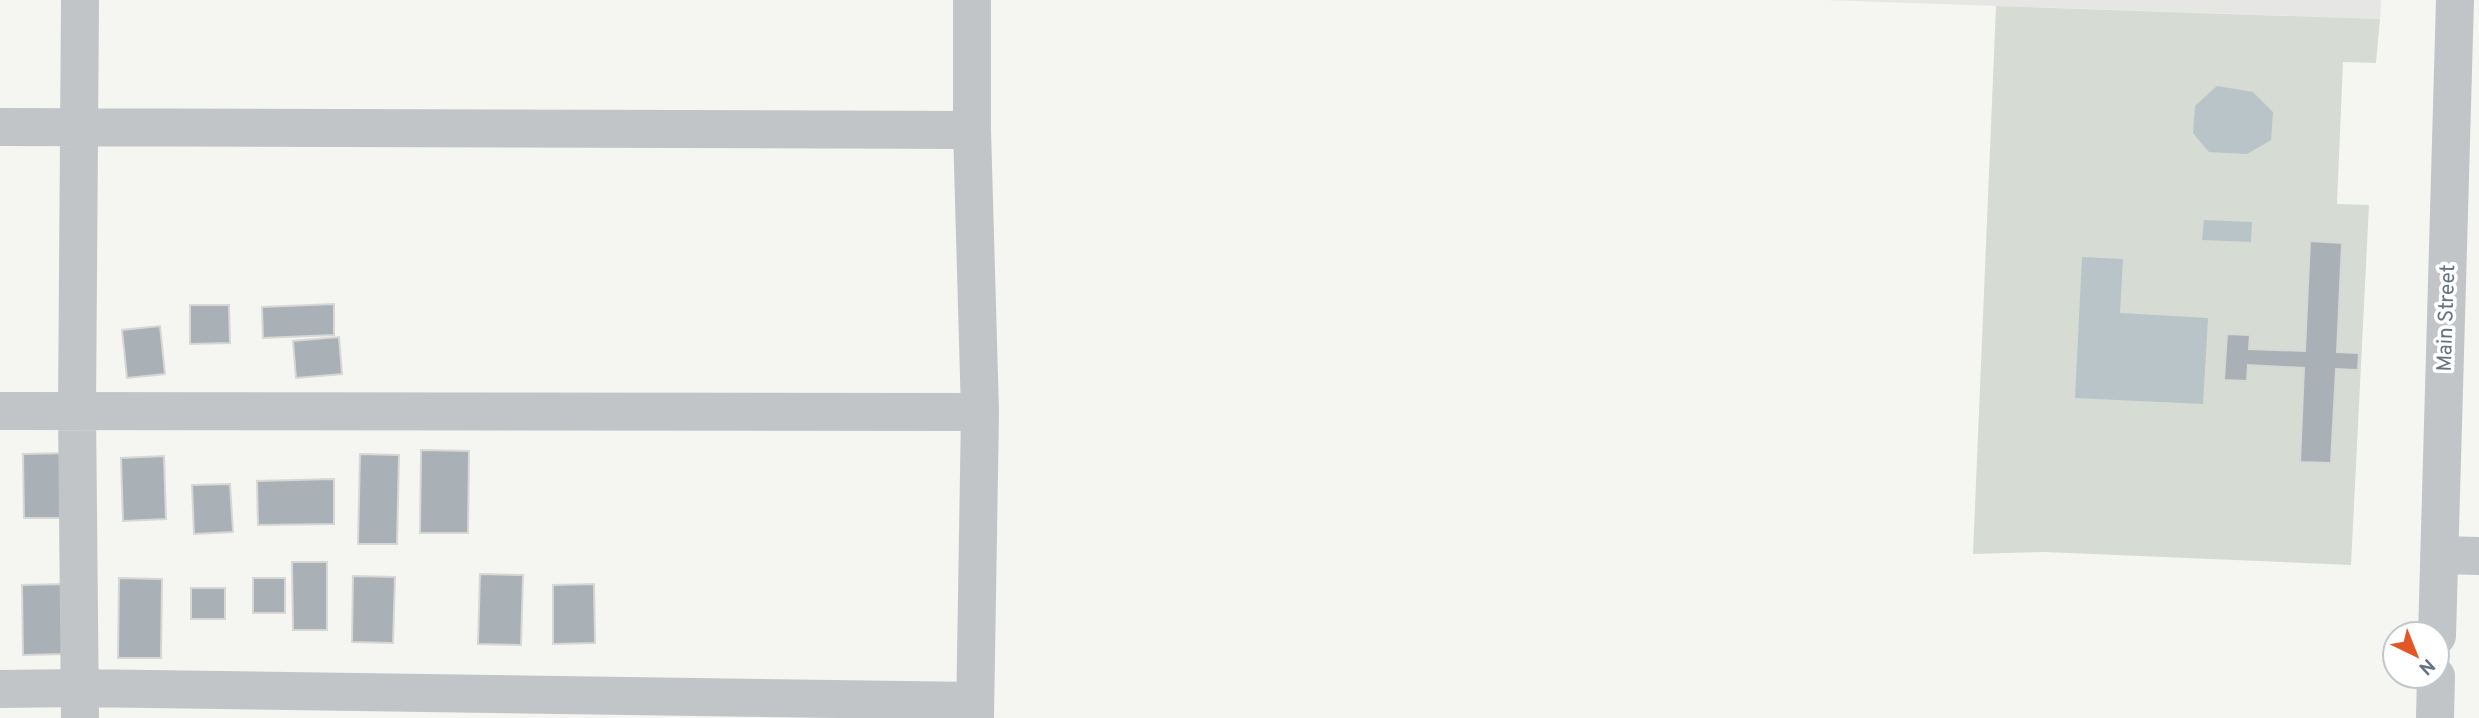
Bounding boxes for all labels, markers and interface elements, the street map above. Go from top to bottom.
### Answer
street label: Main Street [2432,264,2462,372]
north arrow [2381,620,2451,690]
text: N [2413,653,2439,679]

